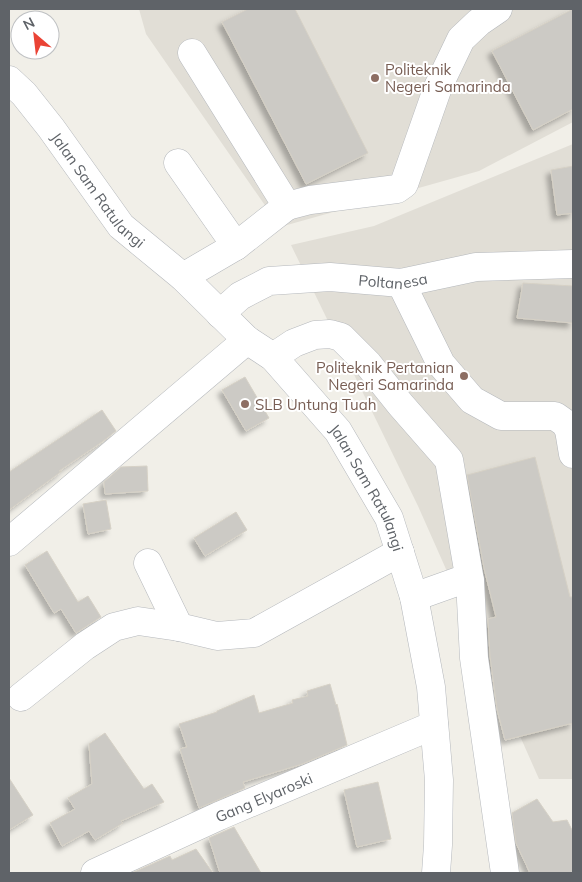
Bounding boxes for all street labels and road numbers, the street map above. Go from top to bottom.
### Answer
street label: Jalan Sam Ratulangi [47,128,149,252]
street label: Poltanesa [358,268,429,293]
street label: Jalan Sam Ratulangi [326,419,408,553]
street label: Gang Elyaroski [212,768,315,826]

